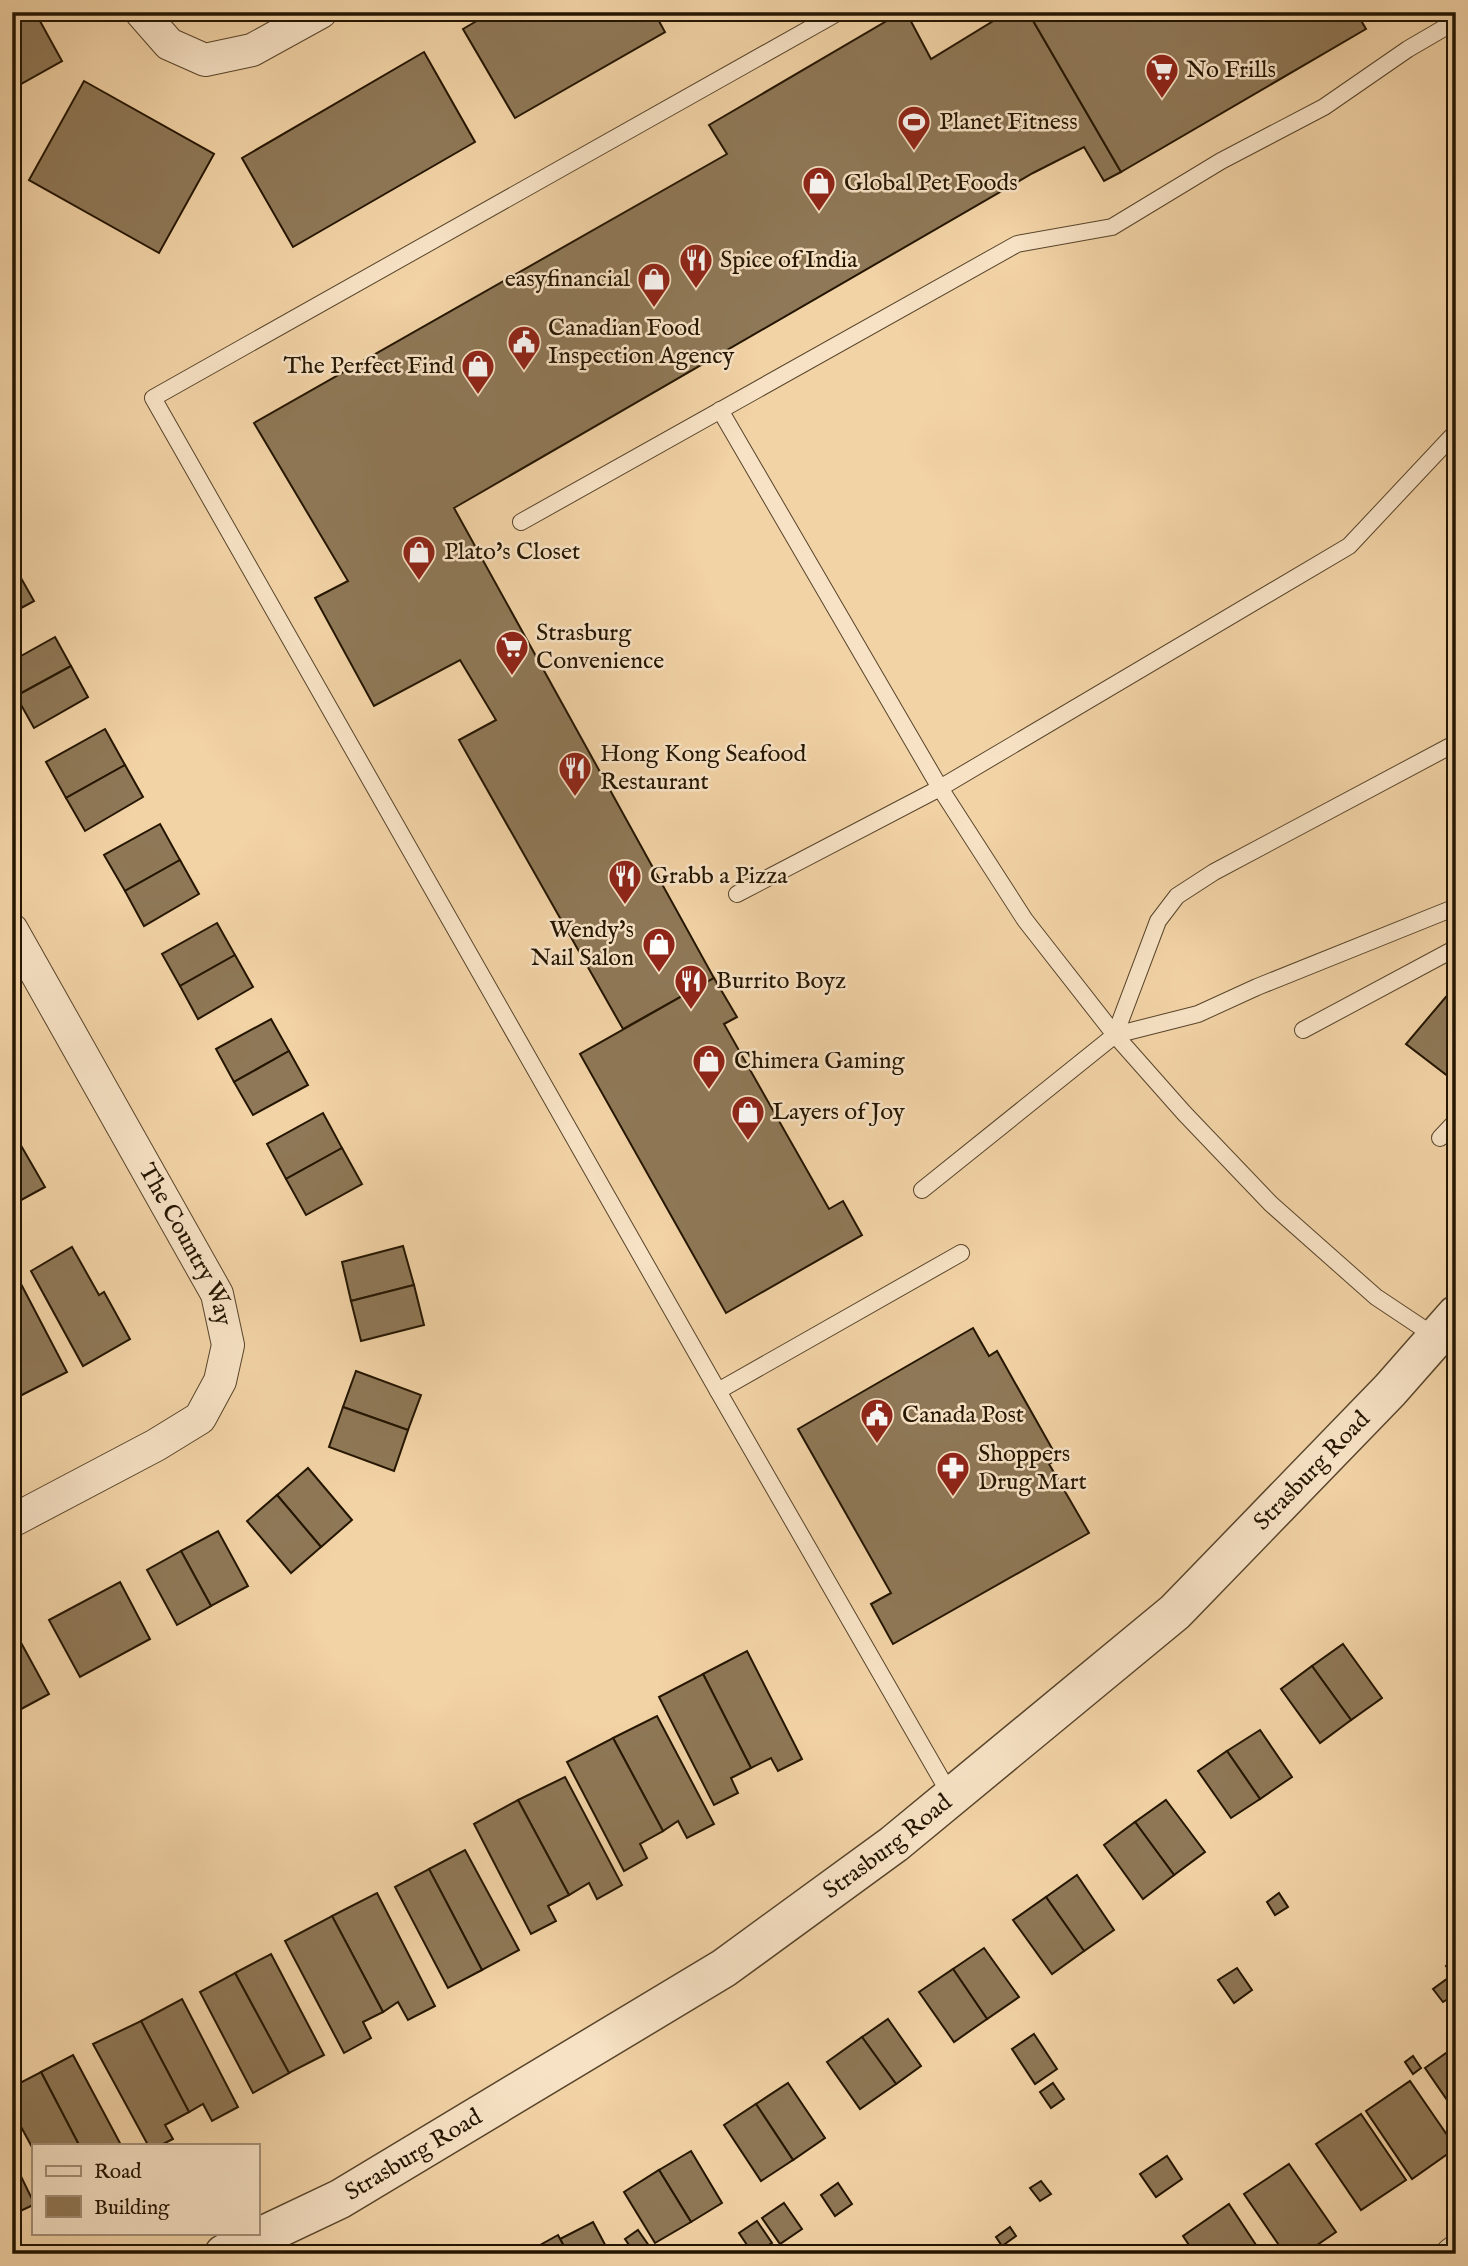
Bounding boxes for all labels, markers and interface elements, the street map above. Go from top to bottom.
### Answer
supermarket icon: No Frills [1143,51,1181,100]
place label: No Frills [1186,55,1276,86]
sports icon: Planet Fitness [895,103,933,152]
place label: Planet Fitness [939,107,1078,138]
shop icon: Global Pet Foods [800,164,838,213]
place label: Global Pet Foods [844,168,1018,199]
restaurant icon: Spice of India [677,241,715,290]
place label: Spice of India [720,245,858,276]
shop icon: easyfinancial [635,260,673,309]
place label: easyfinancial [505,264,630,295]
place label: Canadian Food Inspection Agency [548,313,735,372]
public building icon: Canadian Food Inspection Agency [505,323,543,372]
shop icon: The Perfect Find [459,347,497,396]
place label: The Perfect Find [283,351,454,382]
shop icon: Plato's Closet [400,533,438,582]
place label: Plato's Closet [444,537,580,568]
place label: Strasburg Convenience [536,618,664,677]
supermarket icon: Strasburg Convenience [493,628,531,677]
place label: Hong Kong Seafood Restaurant [600,739,806,798]
restaurant icon: Hong Kong Seafood Restaurant [556,749,594,798]
restaurant icon: Grabb a Pizza [606,857,644,906]
place label: Grabb a Pizza [650,861,788,892]
place label: Wendy's Nail Salon [531,915,634,974]
shop icon: Wendy's Nail Salon [640,925,678,974]
restaurant icon: Burrito Boyz [672,962,710,1011]
place label: Burrito Boyz [716,966,846,997]
shop icon: Chimera Gaming [690,1042,728,1091]
place label: Chimera Gaming [734,1046,905,1077]
shop icon: Layers of Joy [729,1093,767,1142]
place label: Layers of Joy [772,1097,905,1128]
street label: The Country Way [131,1158,239,1329]
public building icon: Canada Post [858,1396,896,1445]
place label: Canada Post [902,1400,1024,1431]
street label: Strasburg Road [1247,1404,1377,1537]
place label: Shoppers Drug Mart [978,1439,1087,1498]
pharmacy icon: Shoppers Drug Mart [934,1449,972,1498]
street label: Strasburg Road [817,1787,958,1906]
street label: Strasburg Road [339,2102,488,2208]
legend [32,2144,259,2234]
text: Road [94,2159,142,2186]
text: Building [94,2195,170,2222]

